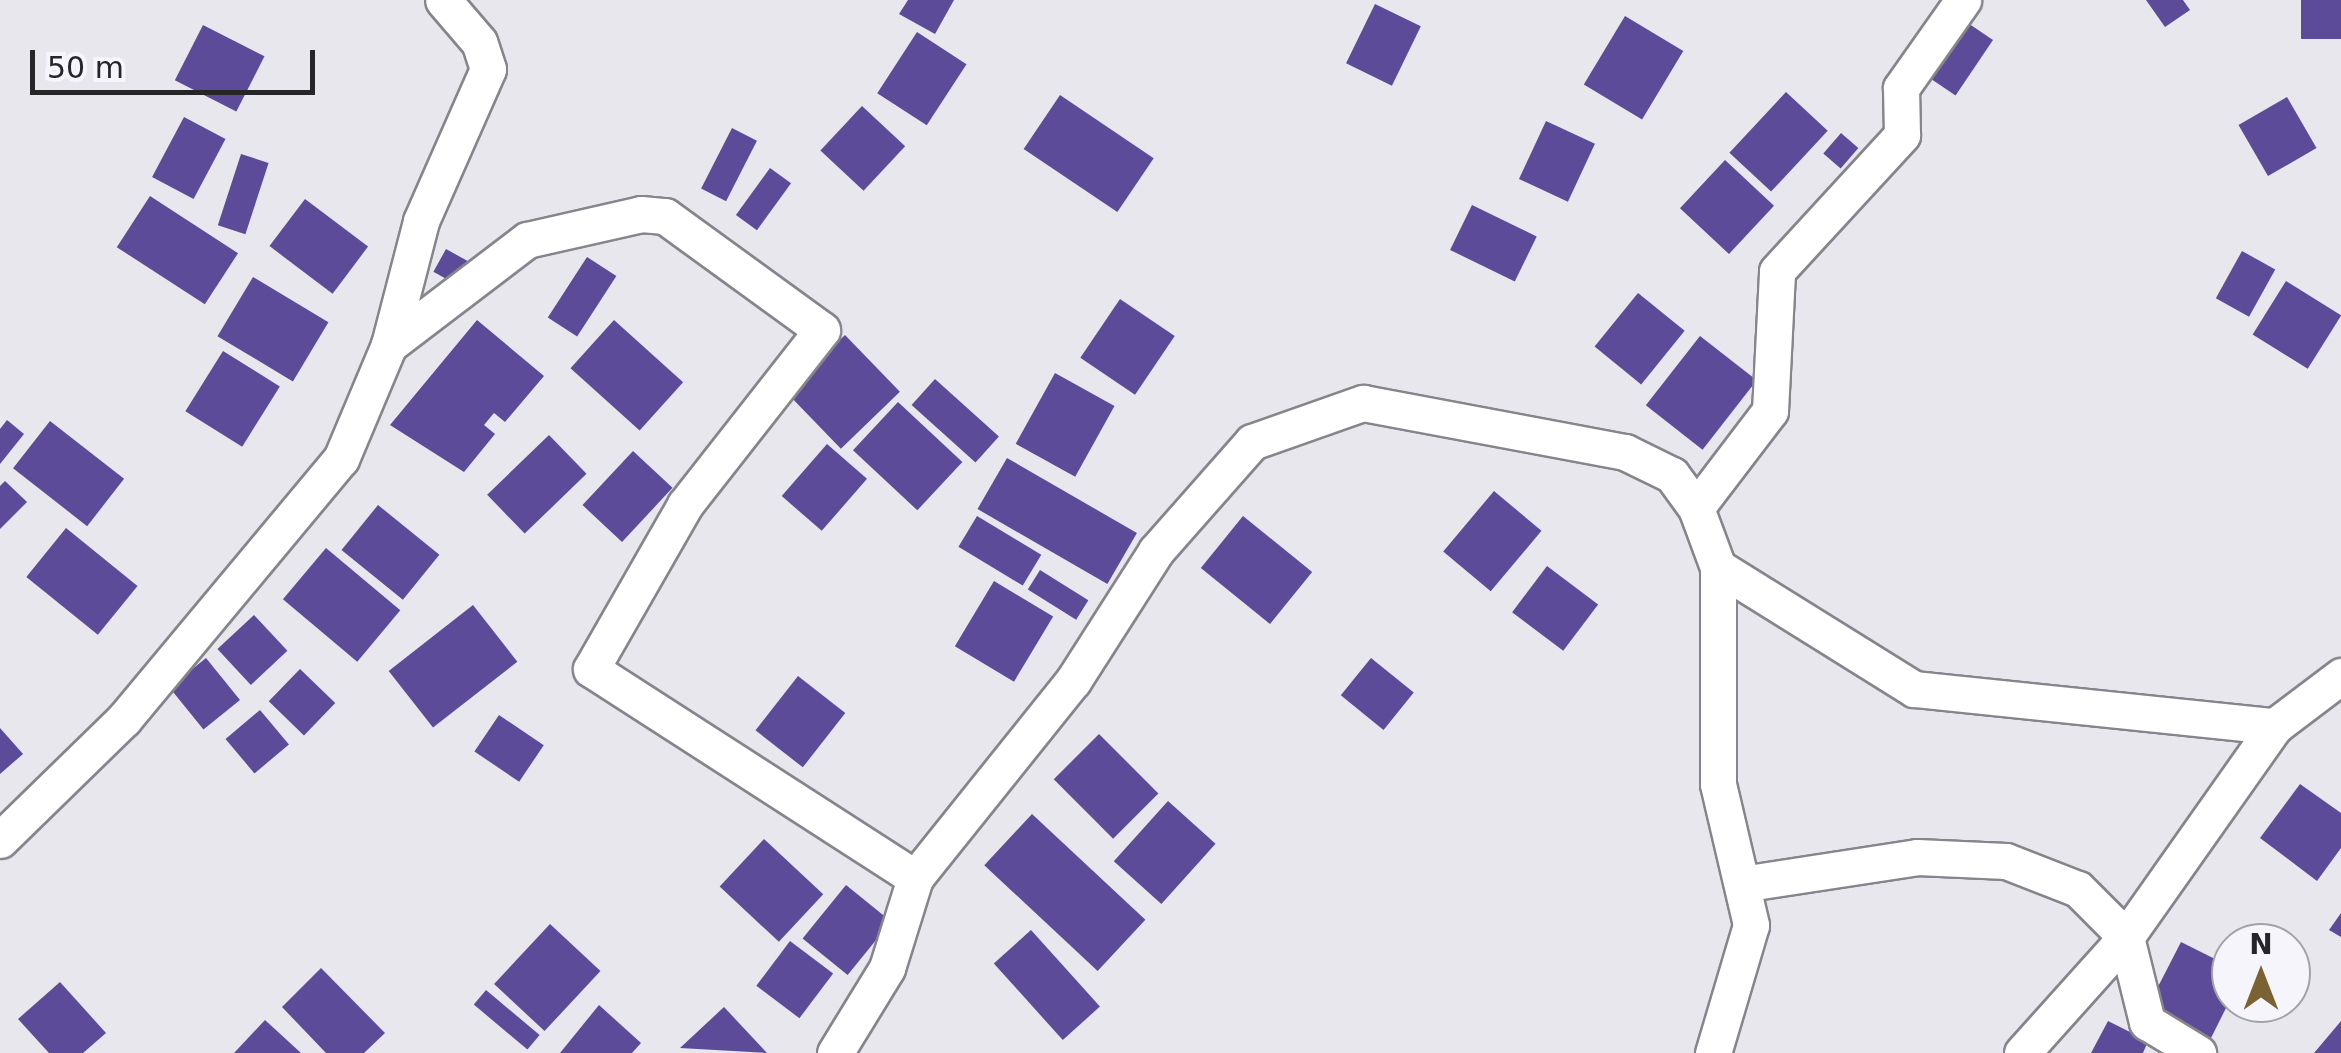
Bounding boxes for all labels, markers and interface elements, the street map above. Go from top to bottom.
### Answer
scale bar [35,30,320,92]
text: 50 m [47,50,124,85]
north arrow [2211,923,2311,1023]
text: N [2249,928,2273,961]

